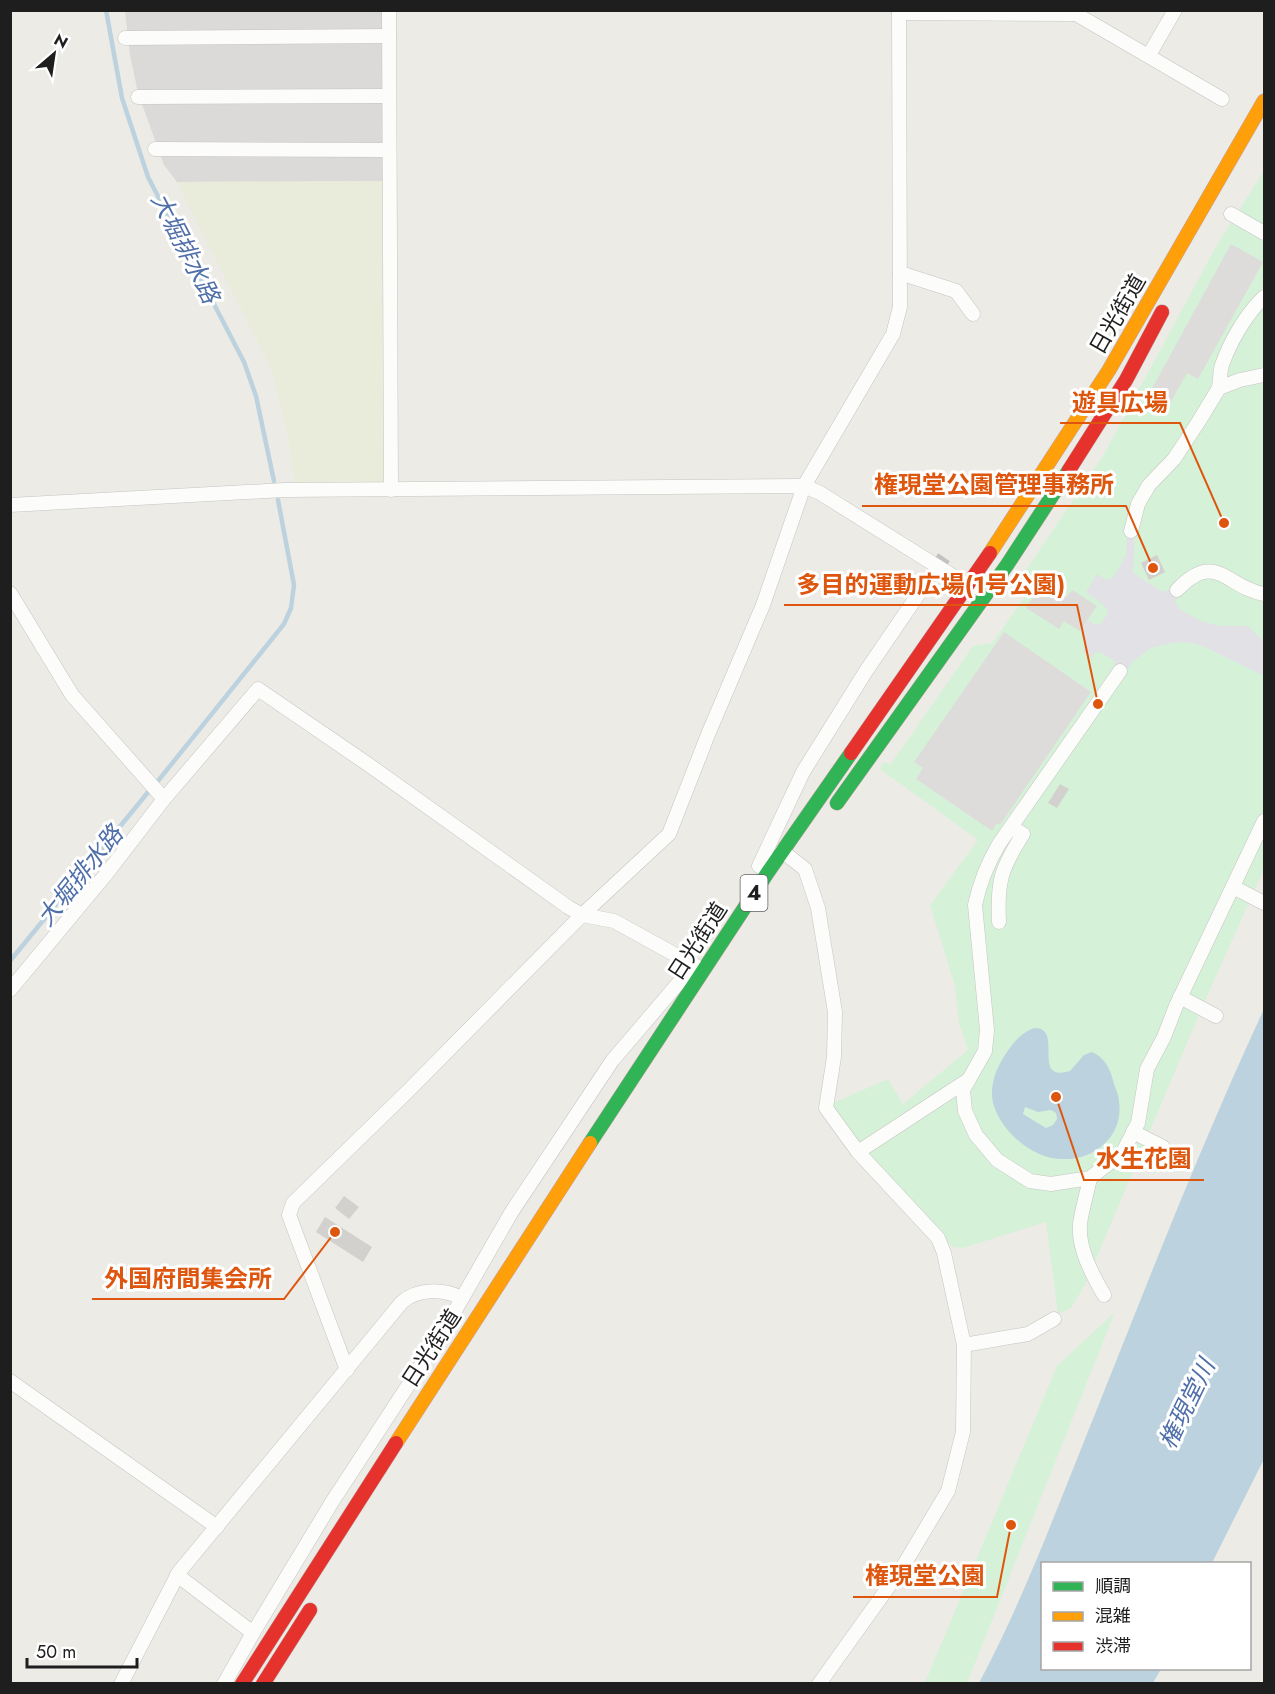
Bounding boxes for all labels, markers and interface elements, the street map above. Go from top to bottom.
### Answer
north arrow [24,24,84,84]
text: N [50,28,72,54]
water label: 大堀排水路 [143,186,229,311]
street label: 日光街道 [1081,268,1153,360]
callout: 遊具広場 [1060,381,1180,423]
text: 遊具広場 [1072,385,1168,420]
callout: 権現堂公園管理事務所 [862,464,1126,506]
text: 権現堂公園管理事務所 [874,467,1114,502]
callout: 多目的運動広場(1号公園) [784,563,1077,605]
text: 多目的運動広場(1号公園) [797,567,1065,602]
water label: 大堀排水路 [28,816,132,933]
road number: 4 [740,875,768,911]
street label: 日光街道 [660,895,734,987]
callout: 水生花園 [1084,1138,1204,1180]
text: 水生花園 [1096,1141,1192,1176]
callout: 外国府間集会所 [92,1257,284,1299]
text: 外国府間集会所 [104,1261,272,1296]
street label: 日光街道 [394,1302,468,1394]
water label: 権現堂川 [1150,1350,1225,1455]
callout: 権現堂公園 [853,1555,997,1597]
text: 権現堂公園 [865,1558,985,1593]
legend [1041,1562,1251,1670]
text: 順調 [1095,1573,1131,1599]
text: 混雑 [1095,1603,1131,1629]
scale bar [27,1631,136,1669]
text: 渋滞 [1095,1633,1131,1659]
text: 50 m [36,1639,76,1665]

